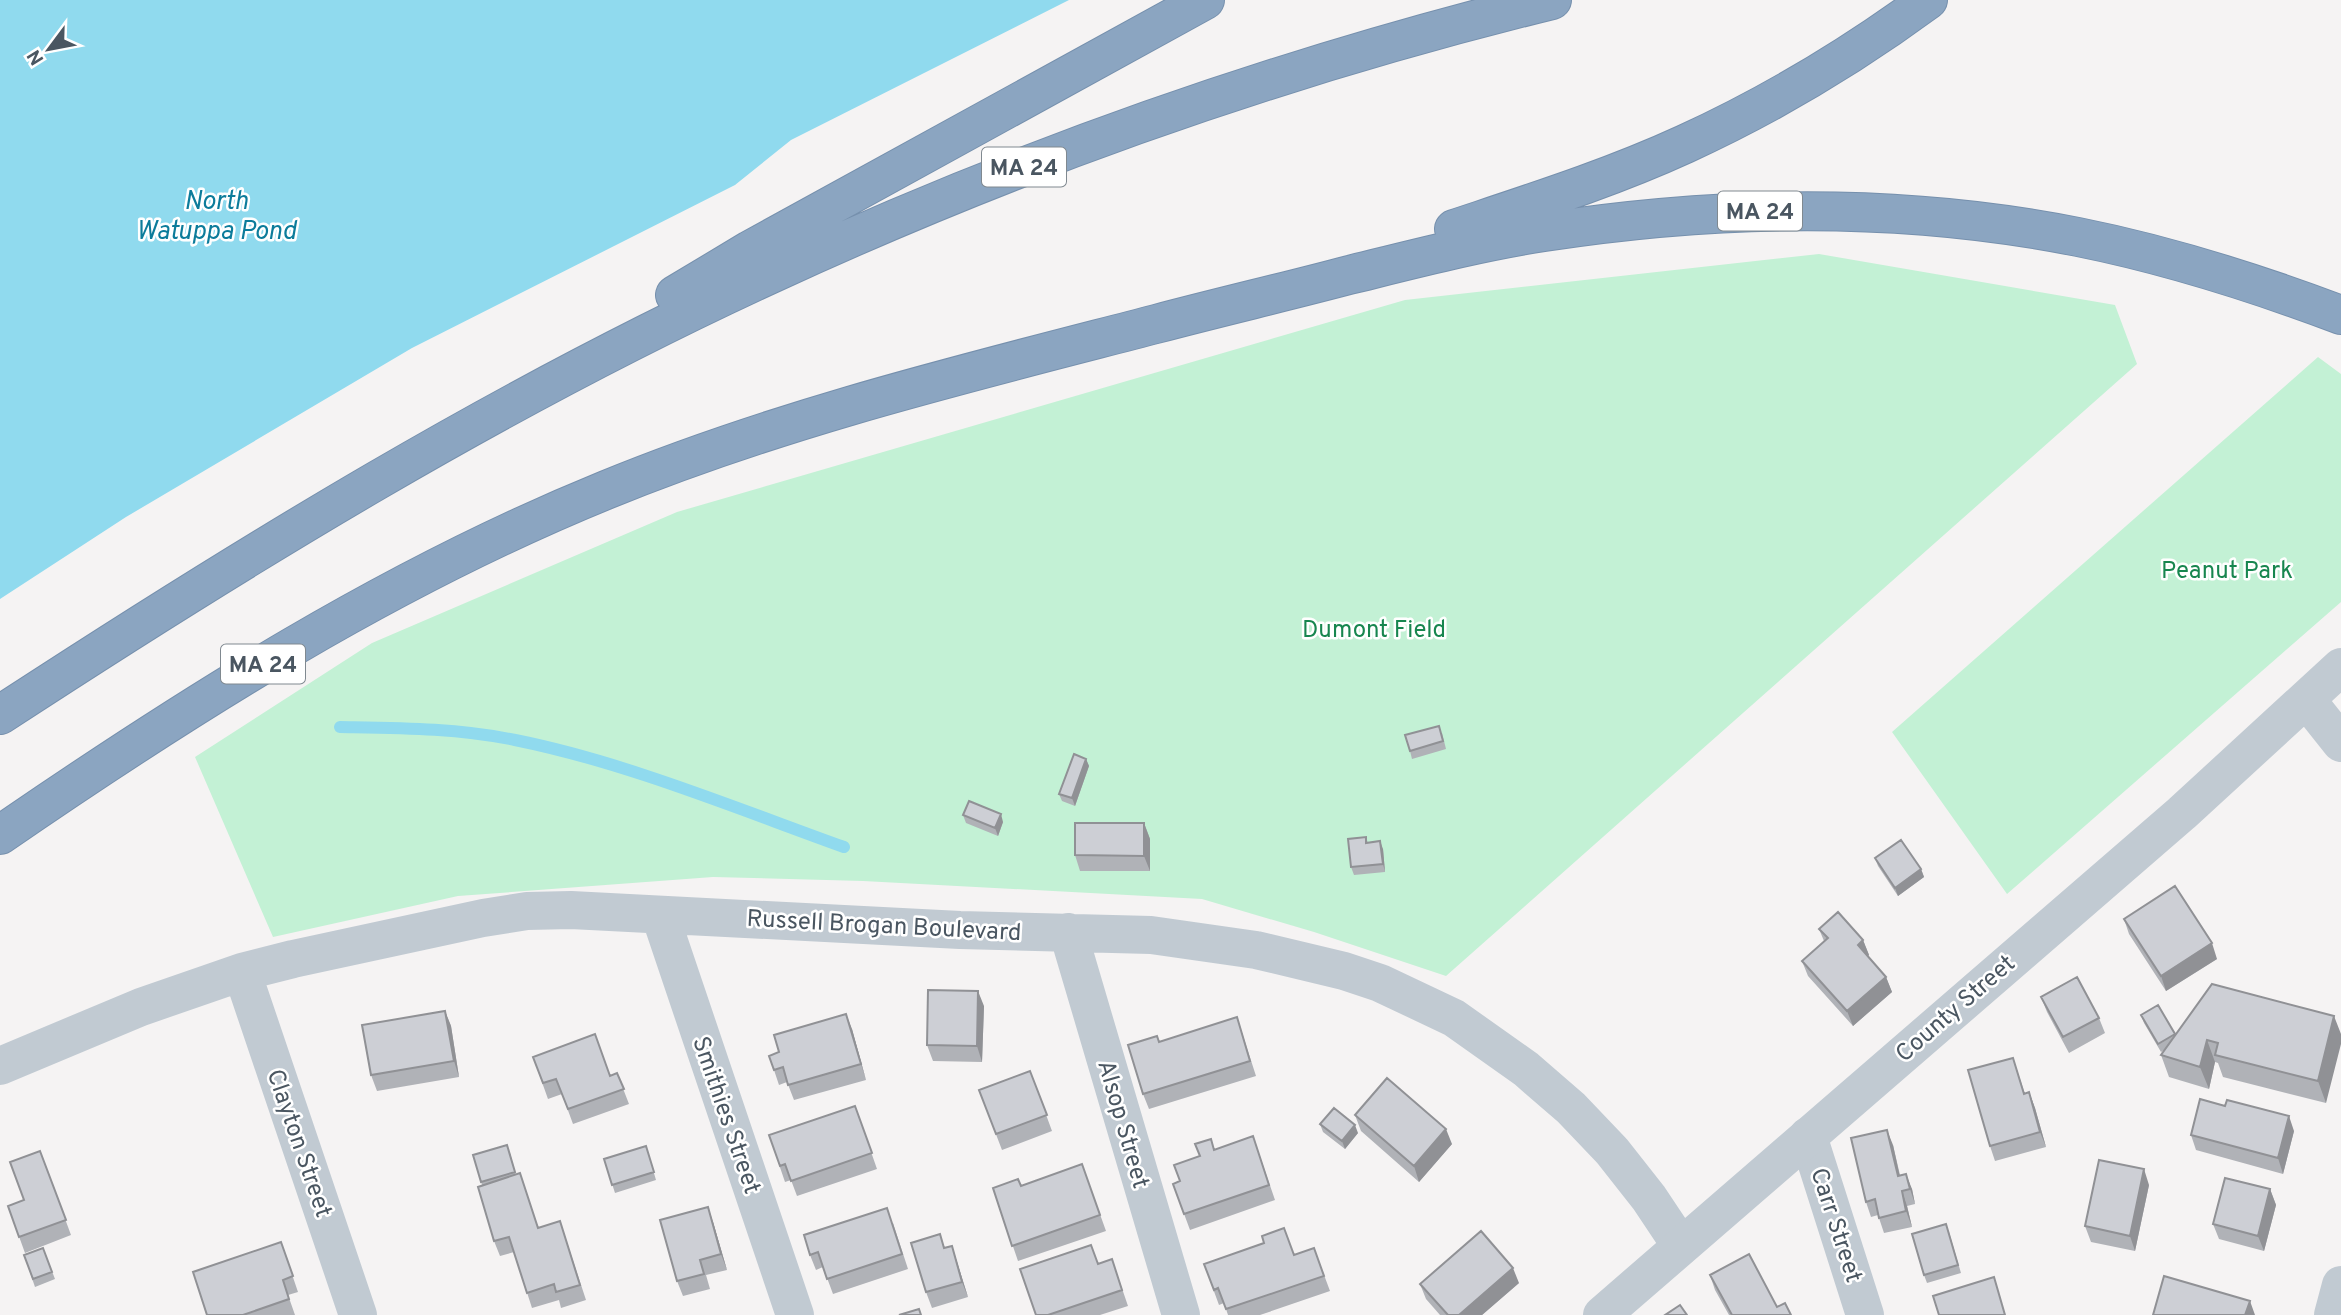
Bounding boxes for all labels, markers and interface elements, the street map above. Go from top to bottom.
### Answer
north arrow [14,14,84,84]
text: N [22,45,50,69]
road number: MA 24 [982,148,1066,186]
water label: North Watuppa Pond [136,186,298,249]
road number: MA 24 [1718,192,1802,230]
park label: Peanut Park [2161,557,2293,587]
park label: Dumont Field [1302,616,1446,646]
road number: MA 24 [221,644,305,684]
street label: Russell Brogan Boulevard [746,905,1022,949]
street label: County Street [1890,949,2022,1070]
street label: Smithies Street [684,1033,766,1198]
street label: Alsop Street [1089,1057,1155,1192]
street label: Clayton Street [259,1066,337,1222]
street label: Carr Street [1802,1165,1868,1287]

